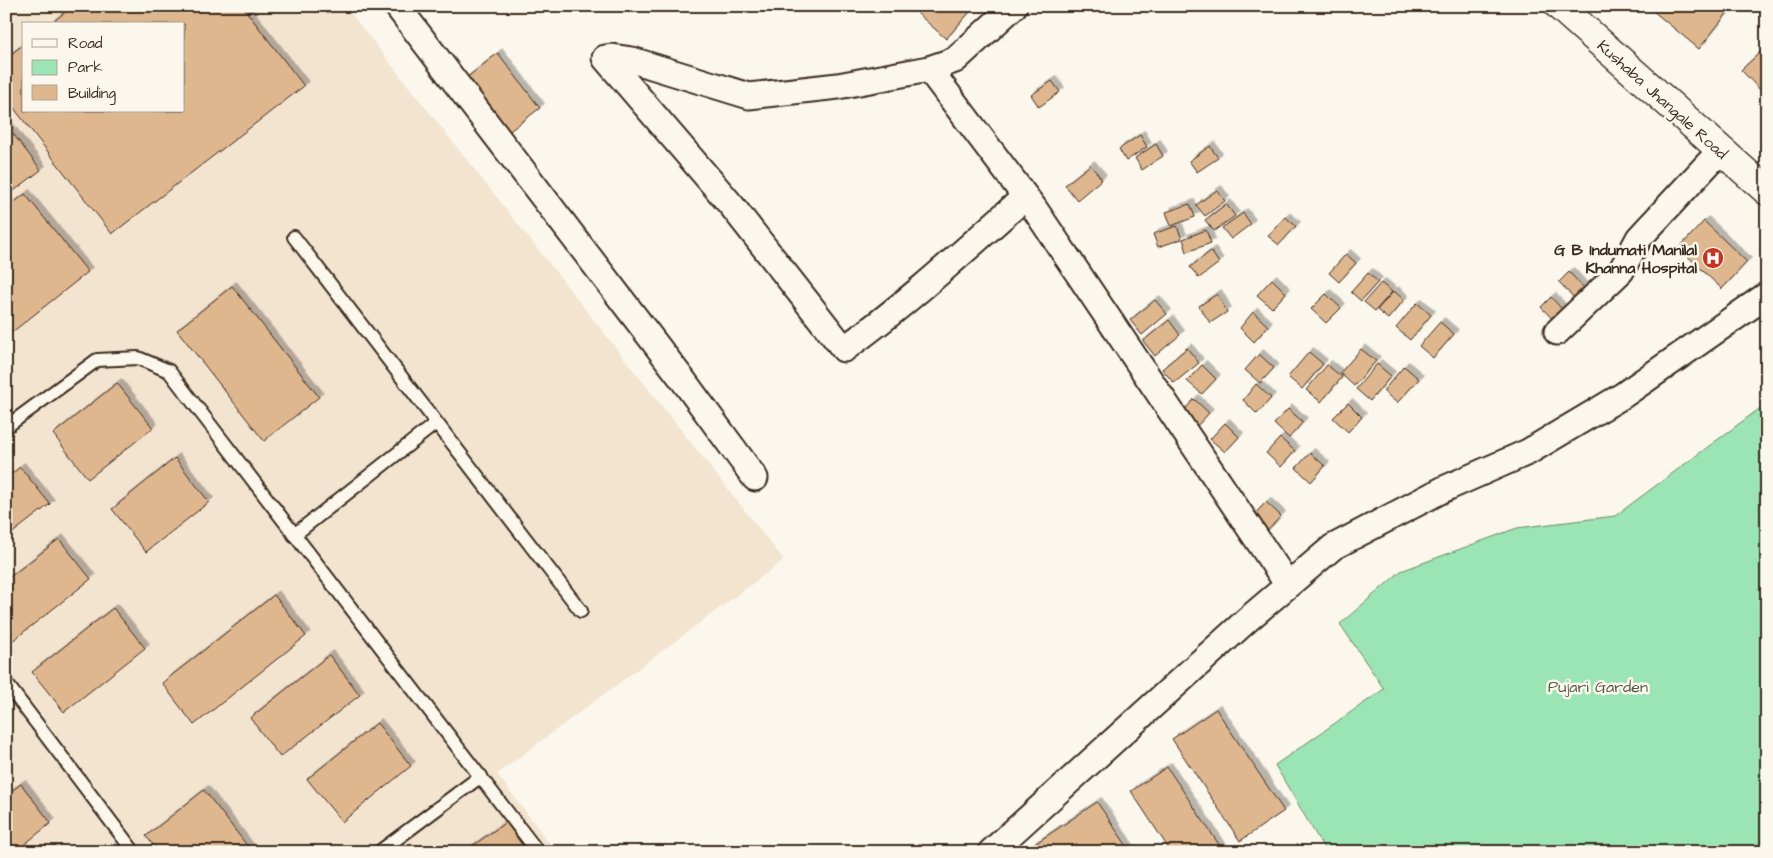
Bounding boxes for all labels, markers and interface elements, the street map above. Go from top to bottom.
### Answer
legend [22,22,185,112]
text: Road [68,33,103,54]
street label: Kushaba Jhangale Road [1592,35,1732,165]
text: Park [68,57,103,78]
text: Building [68,83,116,105]
place label: G B Indumati Manilal Khanna Hospital [1554,239,1697,279]
hospital icon: G B Indumati Manilal Khanna Hospital [1701,246,1725,270]
park label: Pujari Garden [1548,676,1648,698]

